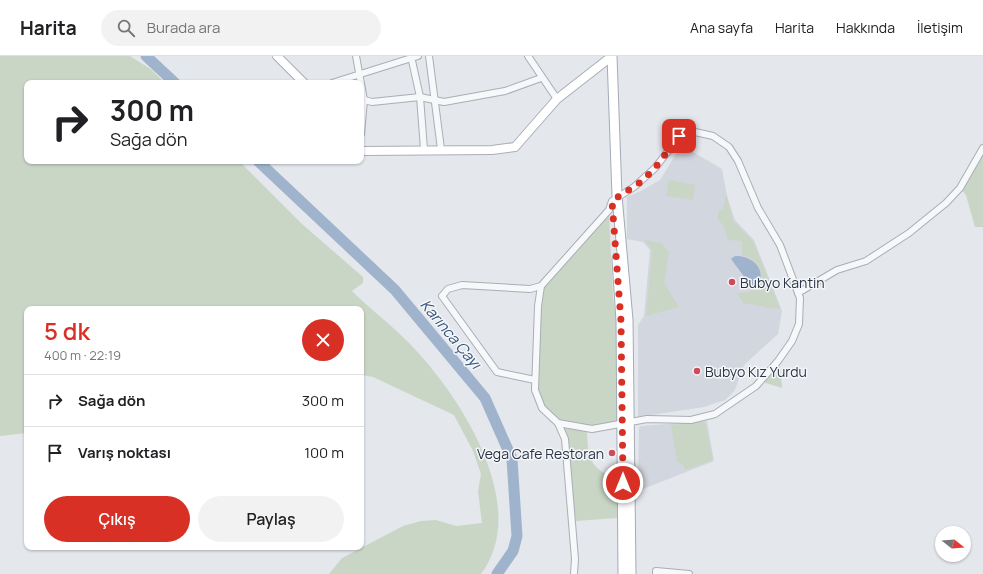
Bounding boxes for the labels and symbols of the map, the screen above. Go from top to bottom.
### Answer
pin [662,119,696,153]
place label: Bubyo Kantin [740,273,825,292]
marker: Bubyo Kantin [727,277,737,287]
water label: Karınca Çayı [416,295,487,374]
place label: Bubyo Kız Yurdu [705,362,807,381]
marker: Bubyo Kız Yurdu [692,366,702,376]
place label: Vega Cafe Restoran [477,444,604,463]
marker: Vega Cafe Restoran [607,448,617,458]
position arrow [602,462,644,504]
north arrow [935,526,971,562]

